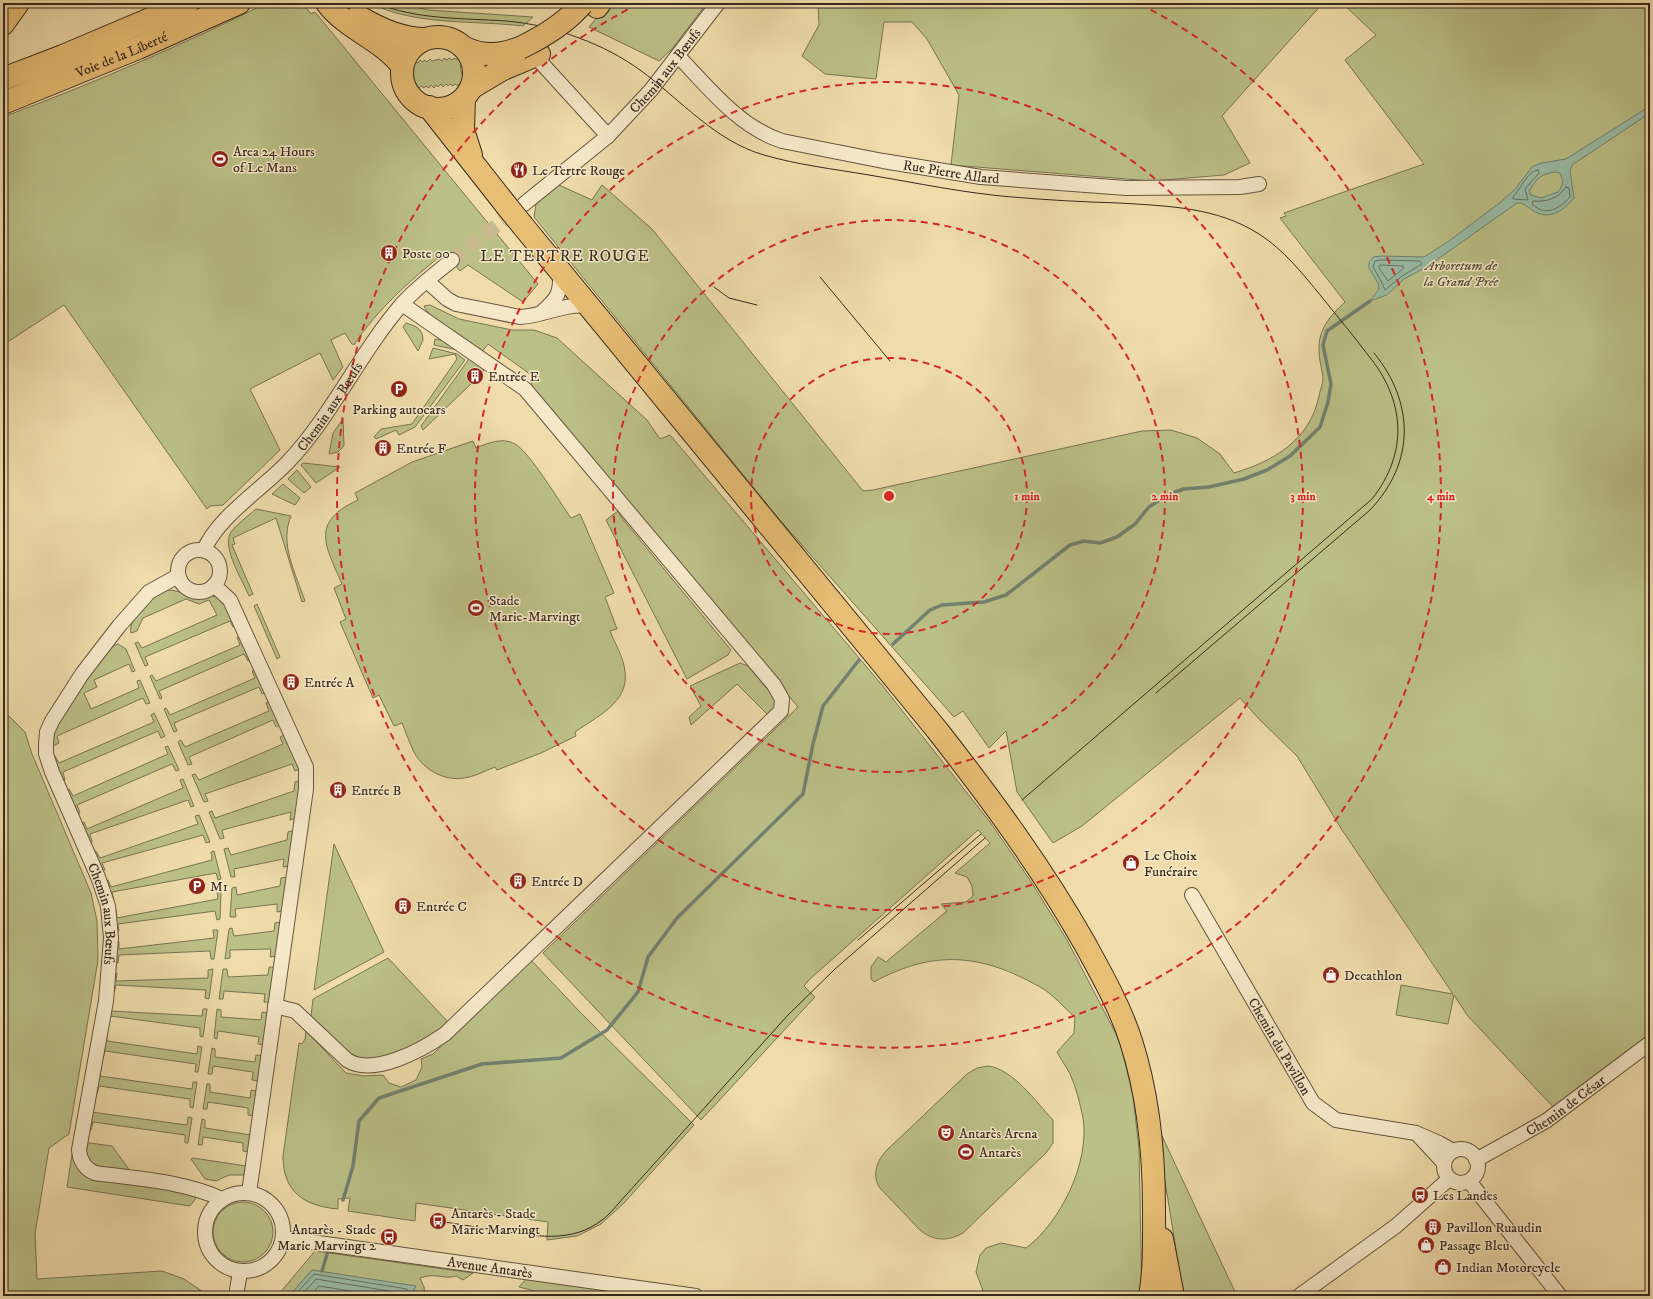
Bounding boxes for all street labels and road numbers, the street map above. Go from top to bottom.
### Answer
street label: Chemin aux Bœufs [626,25,706,117]
street label: Voie de la Liberté [72,28,171,83]
street label: Rue Pierre Allard [902,156,1000,188]
street label: Chemin aux Bœufs [293,359,368,455]
street label: Chemin aux Bœufs [83,860,119,966]
street label: Chemin du Pavillon [1244,995,1315,1099]
street label: Chemin de César [1523,1071,1610,1140]
street label: Avenue Antarès [446,1253,534,1283]

